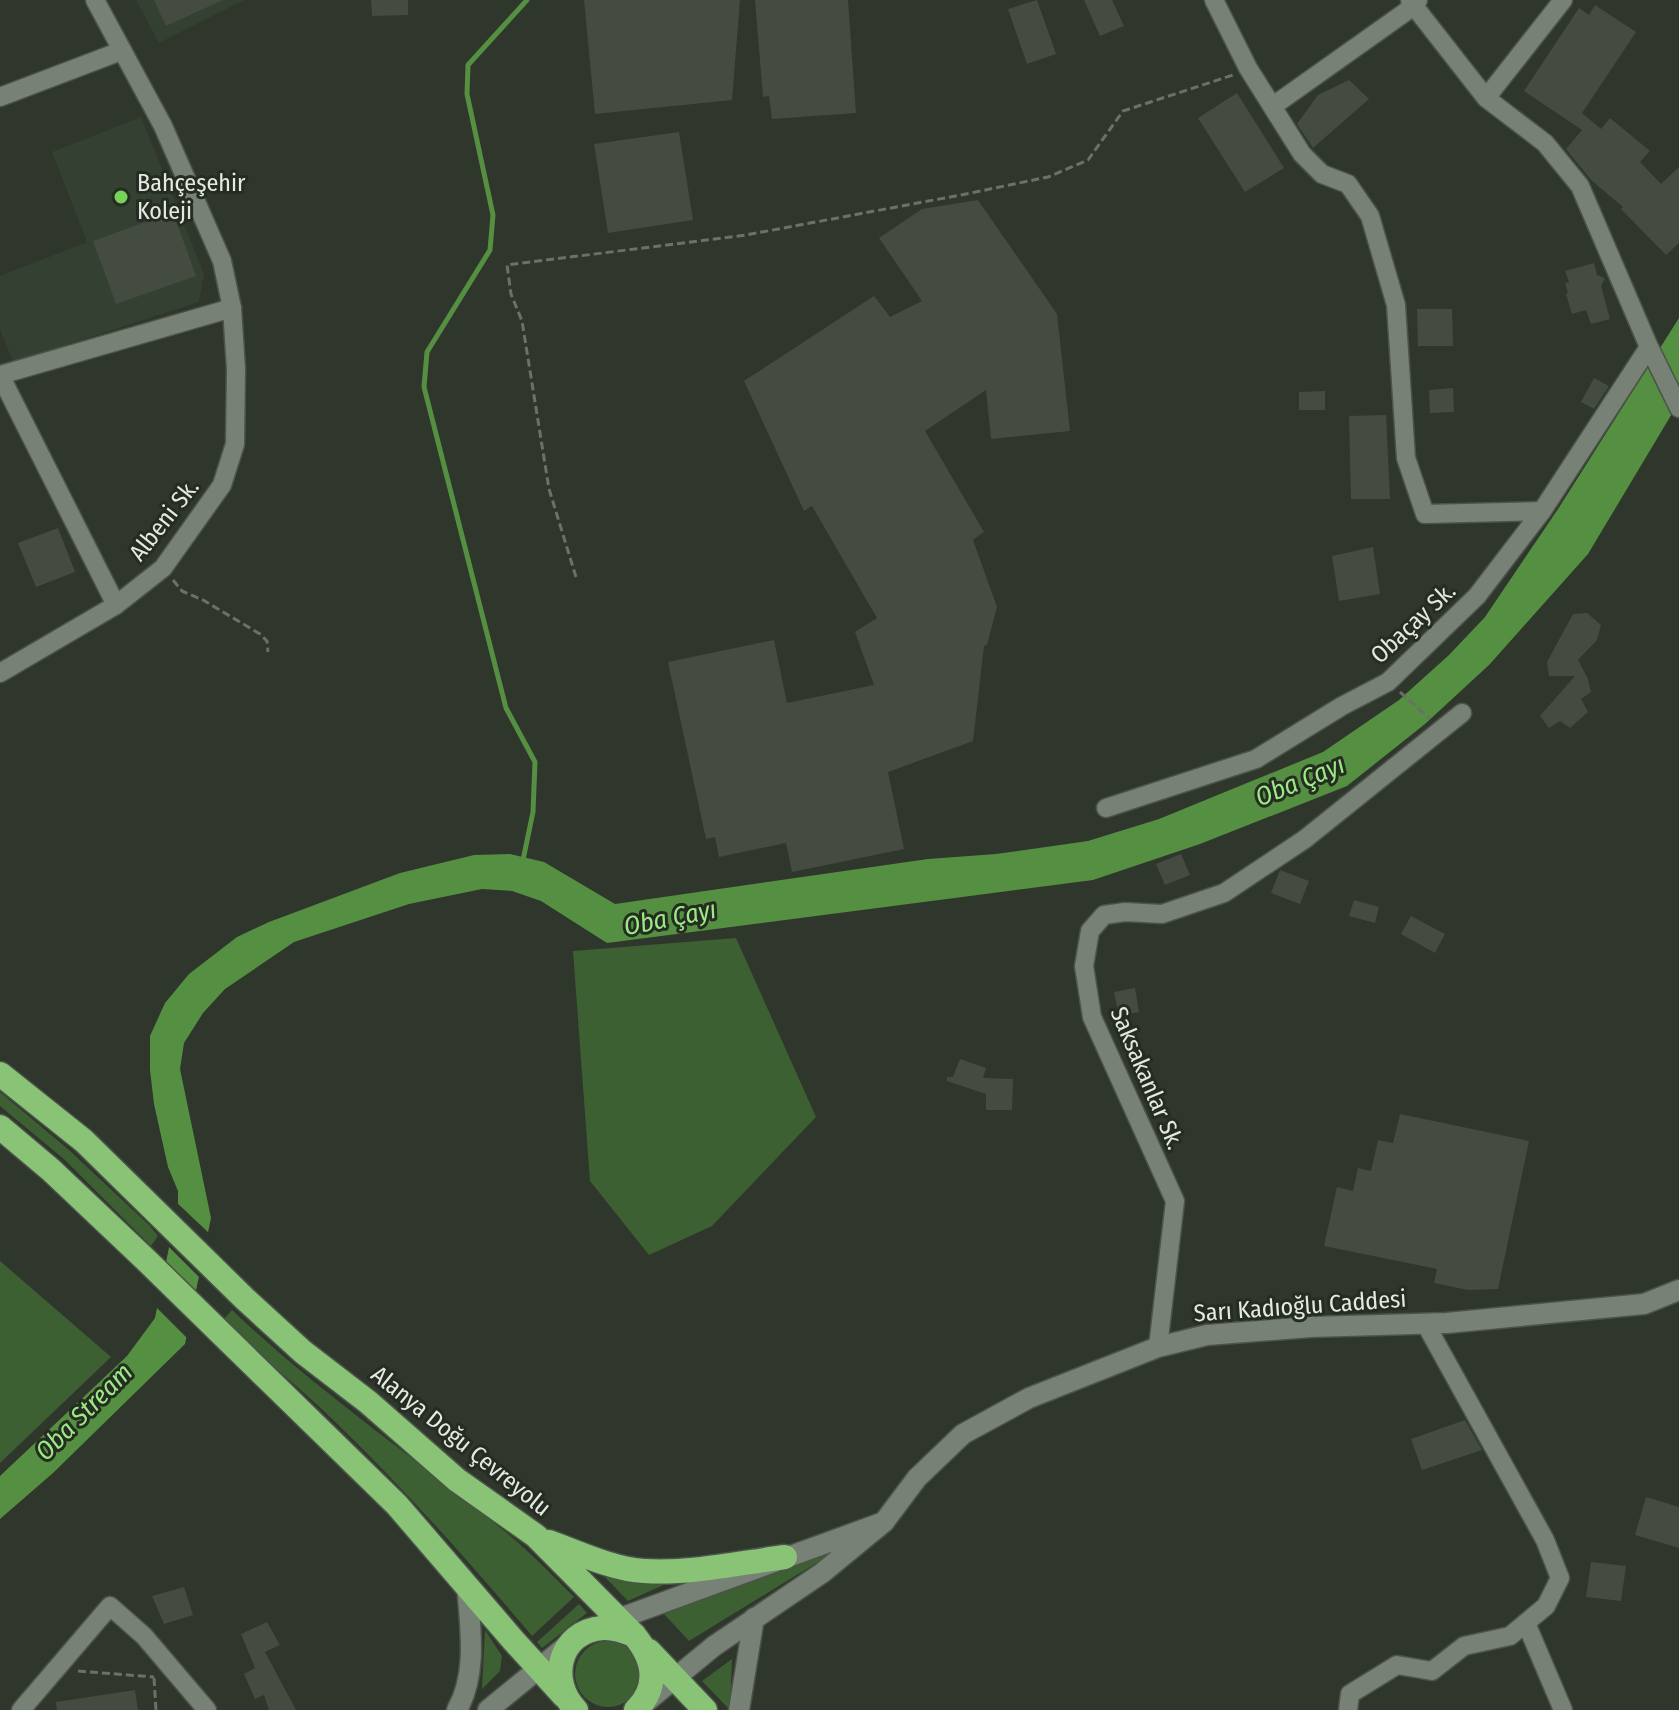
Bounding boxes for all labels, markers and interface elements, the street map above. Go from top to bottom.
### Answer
place label: Bahçeşehir Koleji [137,169,246,225]
marker: Bahçeşehir Koleji [112,188,130,206]
street label: Albeni Sk. [123,473,205,567]
street label: Obaçay Sk. [1365,577,1461,669]
water label: Oba Çayı [1251,749,1349,813]
water label: Oba Çayı [621,894,719,942]
street label: Saksakanlar Sk. [1104,1003,1190,1153]
street label: Sarı Kadıoğlu Caddesi [1193,1285,1407,1327]
water label: Oba Stream [29,1357,139,1467]
street label: Alanya Doğu Çevreyolu [366,1360,556,1522]

